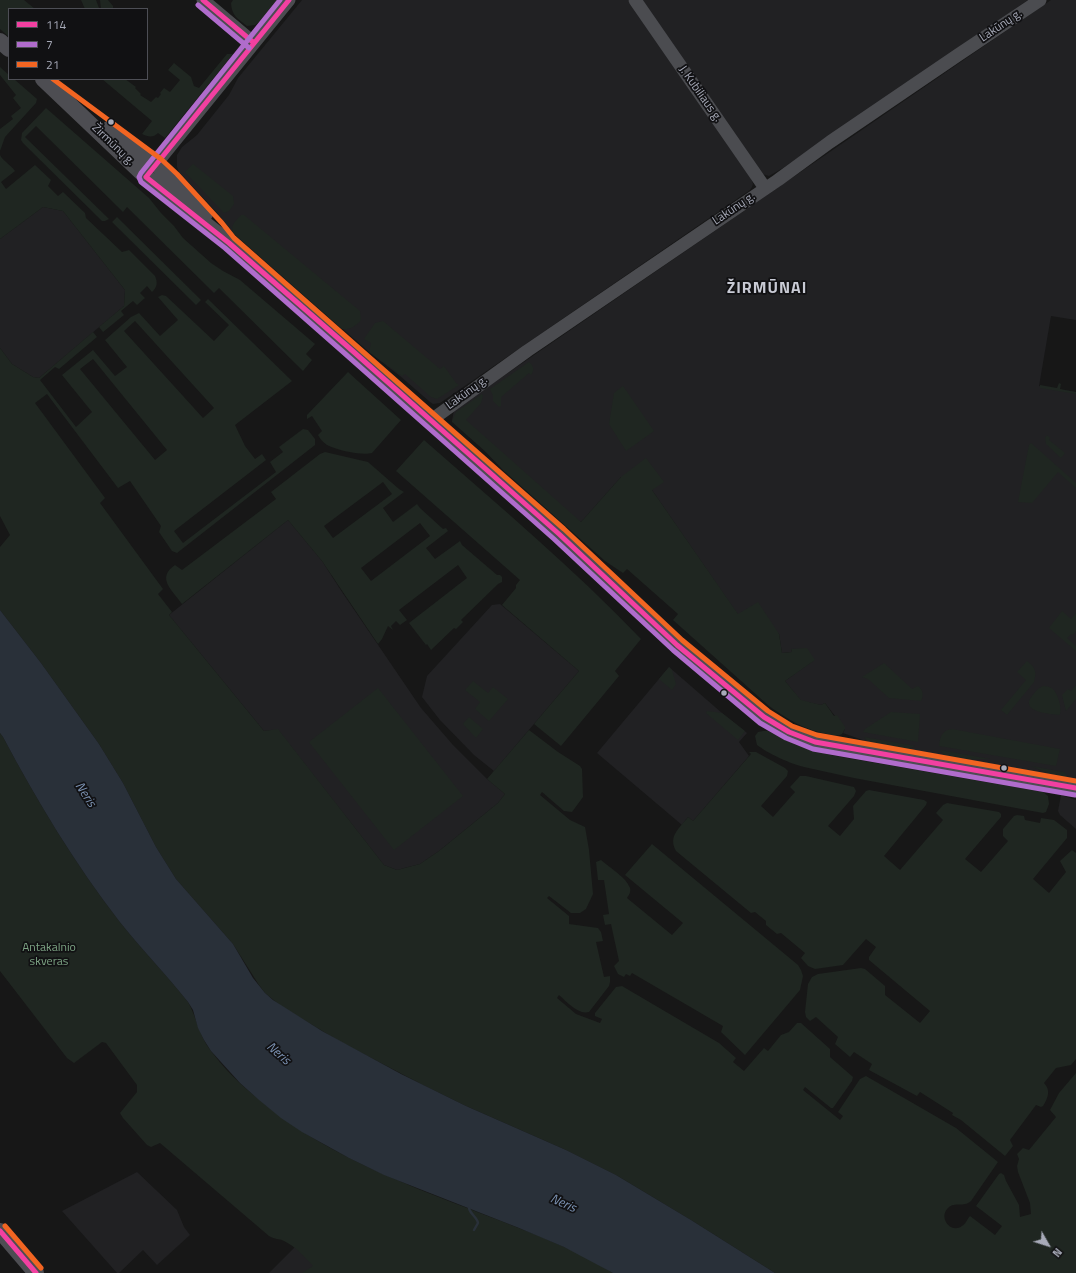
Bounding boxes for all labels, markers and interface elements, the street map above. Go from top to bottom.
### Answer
street label: Lakūnų g. [977,7,1025,45]
legend [8,8,148,80]
text: 114 [46,15,66,34]
text: 7 [46,35,53,54]
text: 21 [46,55,59,74]
street label: J. Kubiliaus g. [675,63,725,125]
unlabelled marker [106,117,116,127]
street label: Žirmūnų g. [89,121,137,169]
street label: Lakūnų g. [710,190,758,228]
district label: ŽIRMŪNAI [727,279,807,299]
street label: Lakūnų g. [443,373,491,413]
unlabelled marker [719,688,729,698]
unlabelled marker [999,763,1009,773]
water label: Neris [71,780,99,810]
park label: Antakalnio skveras [22,941,76,969]
water label: Neris [263,1039,293,1069]
water label: Neris [548,1191,578,1217]
north arrow [1028,1225,1068,1265]
text: N [1049,1245,1066,1261]

